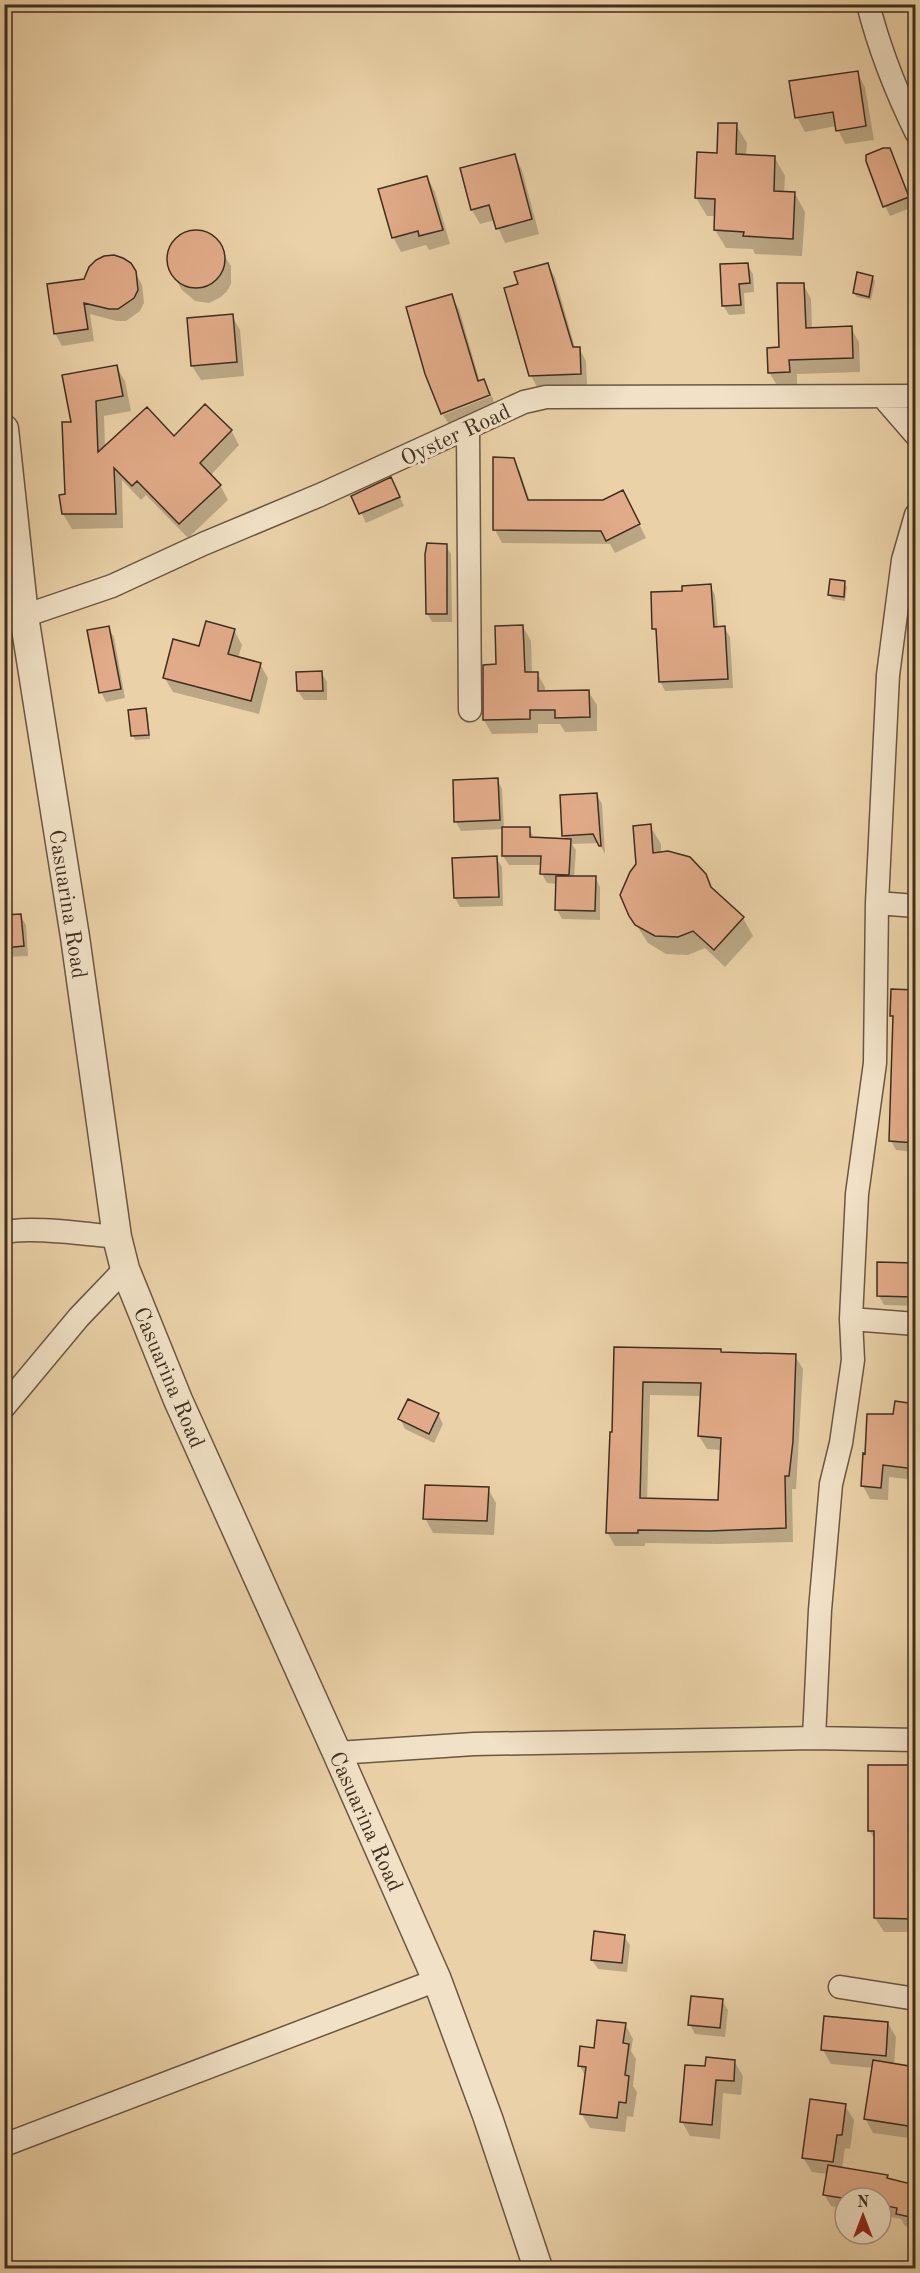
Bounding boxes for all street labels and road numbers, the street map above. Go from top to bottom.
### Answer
street label: Oyster Road [397,401,514,471]
street label: Casuarina Road [44,828,90,980]
street label: Casuarina Road [129,1304,208,1451]
street label: Casuarina Road [324,1749,406,1895]

